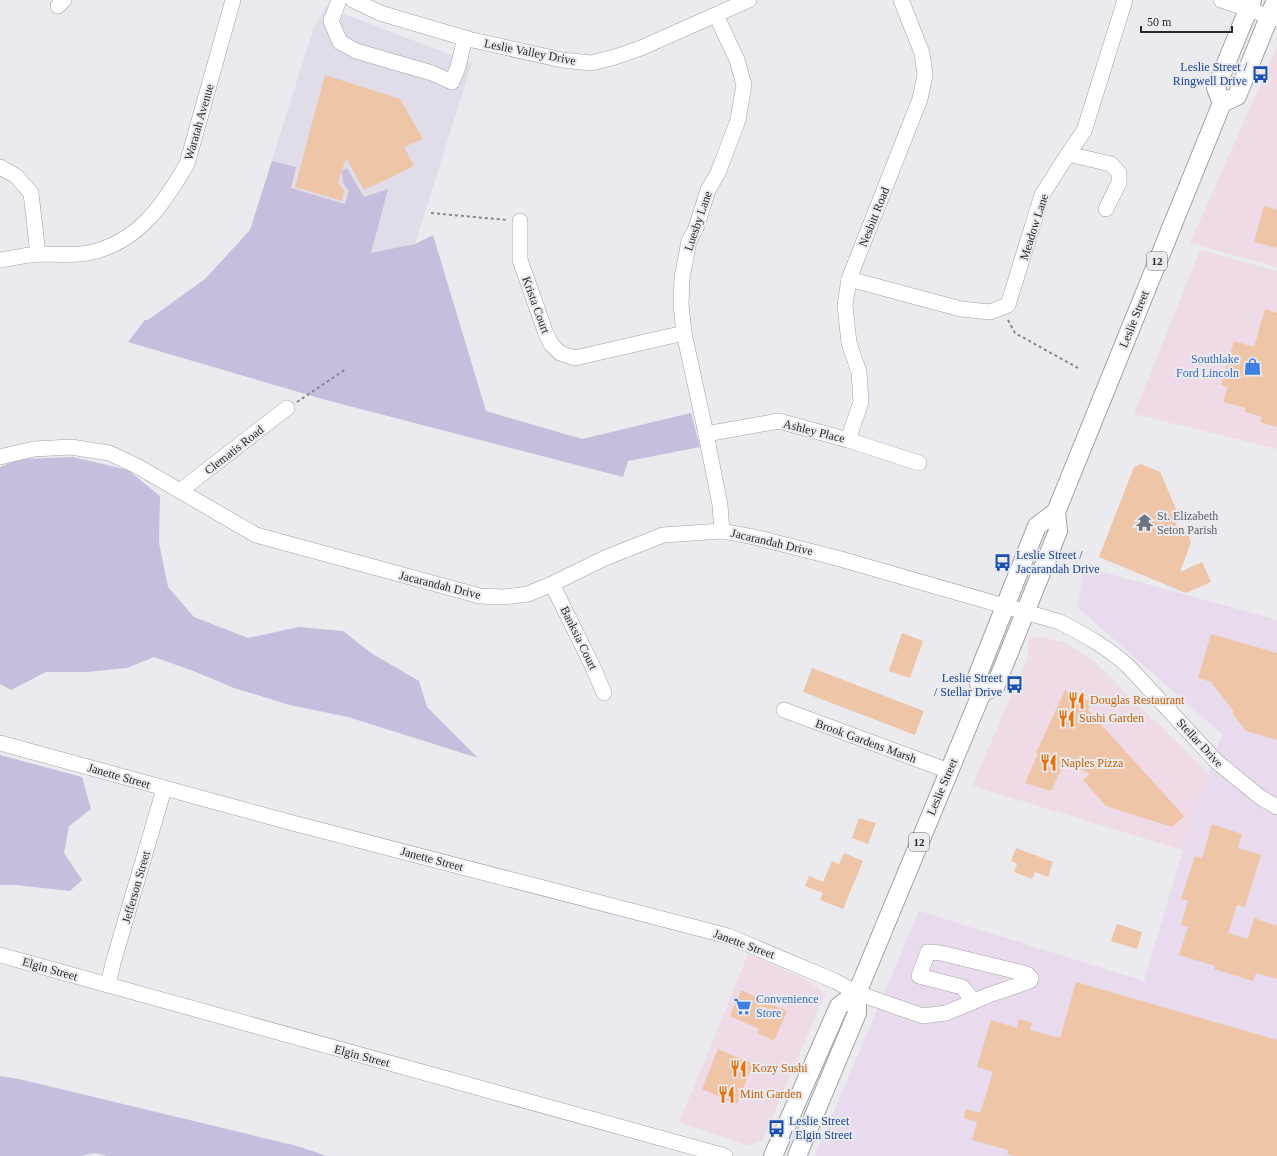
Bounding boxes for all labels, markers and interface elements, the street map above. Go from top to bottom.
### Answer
scale bar [1141,8,1232,34]
text: 50 m [1147,15,1172,29]
street label: Leslie Valley Drive [483,36,577,68]
place label: Leslie Street / Ringwell Drive [1173,60,1248,88]
bus stop icon: Leslie Street / Ringwell Drive [1250,64,1270,84]
street label: Waratah Avenue [181,82,217,162]
street label: Nesbitt Road [856,185,892,249]
street label: Luesby Lane [681,189,715,253]
street label: Meadow Lane [1017,192,1051,262]
road number: 12 [1147,252,1167,270]
street label: Krista Court [519,275,553,336]
street label: Leslie Street [1116,288,1152,350]
place label: Southlake Ford Lincoln [1176,352,1239,380]
shop icon: Southlake Ford Lincoln [1242,356,1262,376]
street label: Ashley Place [782,417,846,445]
street label: Clematis Road [202,423,266,477]
place label: St. Elizabeth Seton Parish [1157,509,1218,537]
temple icon: St. Elizabeth Seton Parish [1134,513,1154,533]
street label: Jacarandah Drive [730,526,814,558]
place label: Leslie Street / Jacarandah Drive [1016,548,1100,576]
bus stop icon: Leslie Street / Jacarandah Drive [993,552,1013,572]
street label: Jacarandah Drive [398,568,482,602]
street label: Banksia Court [558,604,601,673]
place label: Leslie Street / Stellar Drive [934,671,1003,699]
bus stop icon: Leslie Street / Stellar Drive [1005,675,1025,695]
restaurant icon: Douglas Restaurant [1067,690,1087,710]
place label: Douglas Restaurant [1090,693,1185,707]
restaurant icon: Sushi Garden [1056,708,1076,728]
place label: Sushi Garden [1079,711,1144,725]
street label: Brook Gardens Marsh [813,716,919,766]
street label: Stellar Drive [1174,716,1226,770]
restaurant icon: Naples Pizza [1038,753,1058,773]
street label: Leslie Street [924,756,960,817]
place label: Naples Pizza [1061,756,1124,770]
street label: Janette Street [86,760,152,792]
road number: 12 [909,833,929,851]
street label: Janette Street [399,844,466,874]
street label: Jefferson Street [119,849,153,925]
street label: Janette Street [711,926,777,962]
street label: Elgin Street [21,954,80,984]
place label: Convenience Store [756,992,819,1020]
supermarket icon: Convenience Store [733,996,753,1016]
street label: Elgin Street [333,1042,392,1070]
restaurant icon: Kozy Sushi [729,1058,749,1078]
place label: Kozy Sushi [752,1061,808,1075]
restaurant icon: Mint Garden [717,1084,737,1104]
place label: Mint Garden [740,1087,802,1101]
place label: Leslie Street / Elgin Street [789,1114,853,1142]
bus stop icon: Leslie Street / Elgin Street [766,1118,786,1138]

